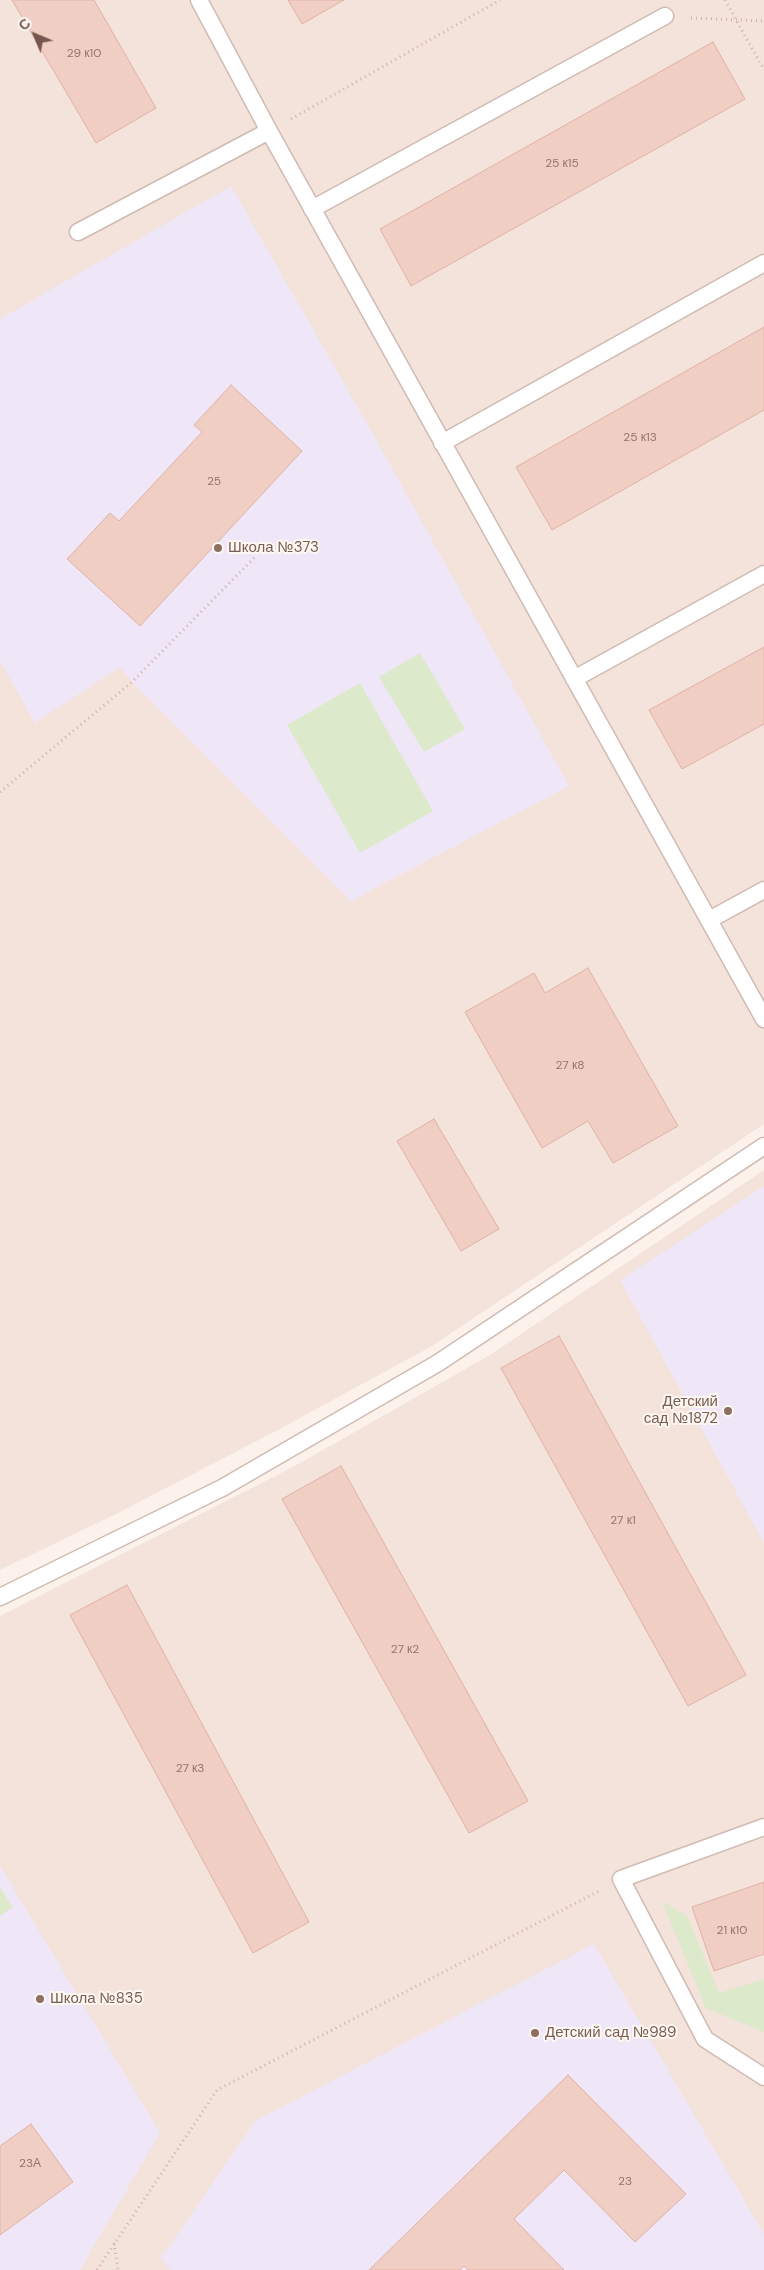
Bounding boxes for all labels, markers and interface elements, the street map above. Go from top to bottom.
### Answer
north arrow [10,10,60,60]
text: С [14,14,34,34]
house number: 29 к10 [67,47,101,61]
house number: 25 к15 [545,157,579,171]
house number: 25 к13 [623,431,657,445]
house number: 25 [207,475,221,489]
place label: Школа №373 [228,539,319,557]
marker: Школа №373 [212,542,224,554]
house number: 27 к8 [556,1059,584,1073]
place label: Детский сад №1872 [644,1393,718,1428]
marker: Детский сад №1872 [722,1405,734,1417]
house number: 27 к1 [610,1514,636,1528]
house number: 27 к2 [391,1643,419,1657]
house number: 27 к3 [176,1762,204,1776]
house number: 21 к10 [716,1924,748,1938]
place label: Школа №835 [50,1990,143,2008]
marker: Школа №835 [34,1993,46,2005]
place label: Детский сад №989 [545,2024,676,2042]
marker: Детский сад №989 [529,2027,541,2039]
house number: 23А [19,2157,41,2171]
house number: 23 [618,2175,632,2189]

